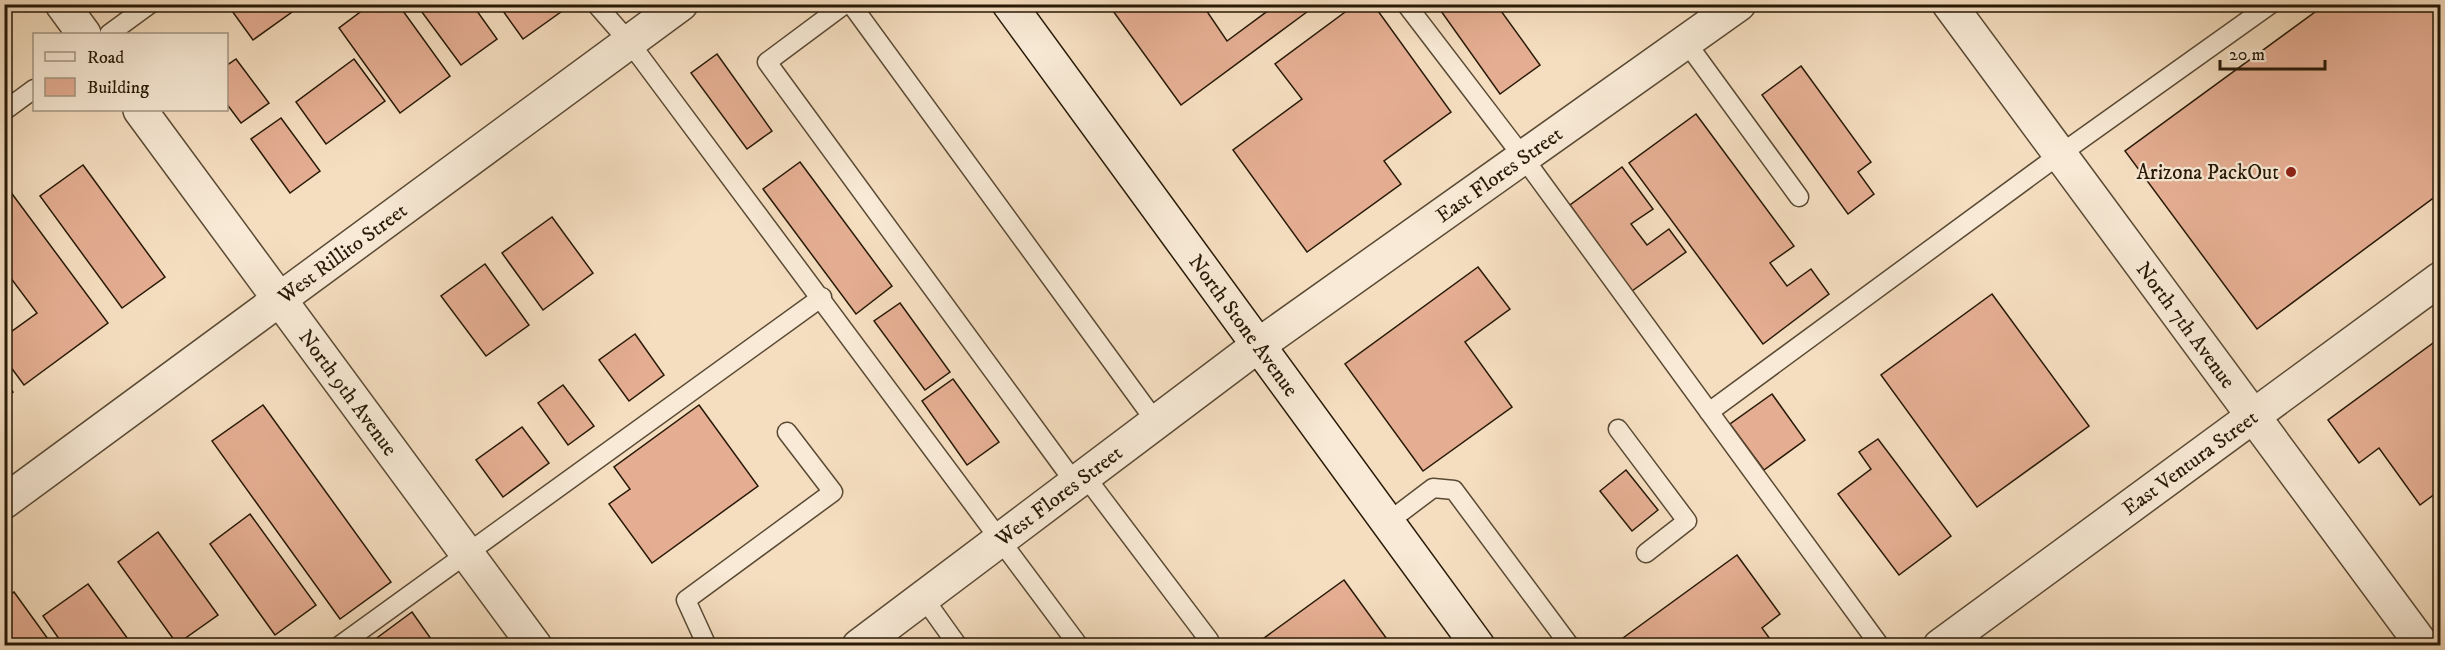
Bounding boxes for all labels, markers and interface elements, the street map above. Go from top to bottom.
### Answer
legend [33,33,228,111]
scale bar [2220,33,2325,71]
text: 20 m [2229,44,2265,66]
text: Road [87,47,124,69]
text: Building [87,77,149,99]
street label: East Flores Street [1431,121,1568,229]
place label: Arizona PackOut [2136,160,2279,186]
marker: Arizona PackOut [2284,165,2298,179]
street label: West Rillito Street [272,198,413,311]
street label: North Stone Avenue [1182,250,1304,402]
street label: North 7th Avenue [2130,257,2241,394]
street label: North 9th Avenue [292,325,403,462]
street label: East Ventura Street [2118,405,2264,522]
street label: West Flores Street [990,440,1128,553]

